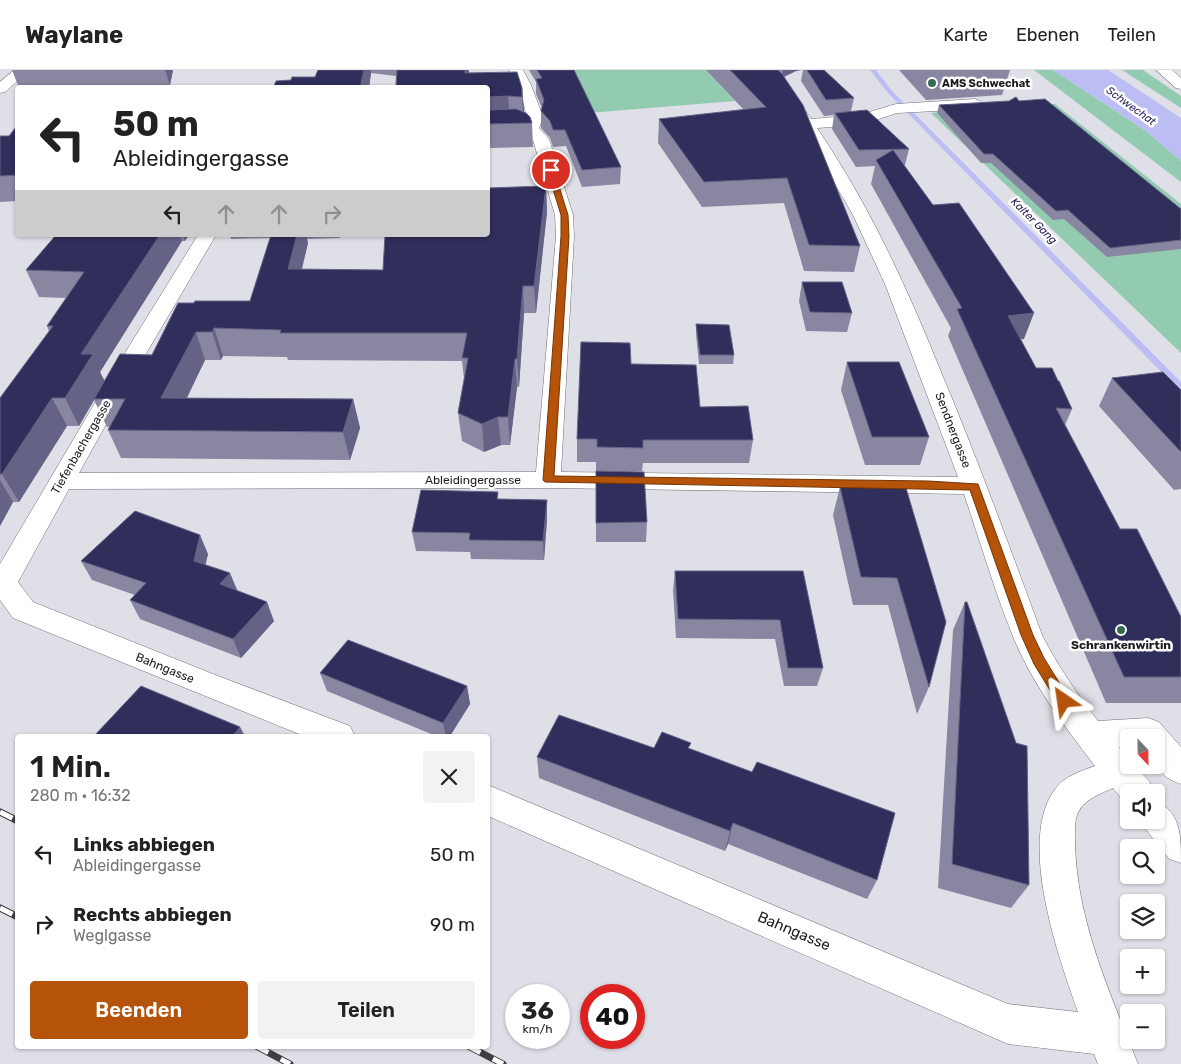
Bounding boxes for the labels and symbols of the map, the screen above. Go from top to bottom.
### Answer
marker: AMS Schwechat [926,77,938,89]
place label: AMS Schwechat [942,77,1030,90]
water label: Schwechat [1104,84,1159,129]
pin [530,149,572,191]
water label: Kalter Gang [1008,195,1060,247]
street label: Sendnergasse [932,390,974,470]
street label: Tiefenbachergasse [48,397,114,497]
street label: Ableidingergasse [425,473,521,487]
marker: Schrankenwirtin [1115,624,1127,636]
place label: Schrankenwirtin [1071,638,1171,652]
street label: Bahngasse [134,650,197,686]
position arrow [1037,674,1089,726]
north arrow [1120,729,1165,774]
street label: Bahngasse [755,908,833,954]
speed limit sign: 40 [580,984,645,1049]

